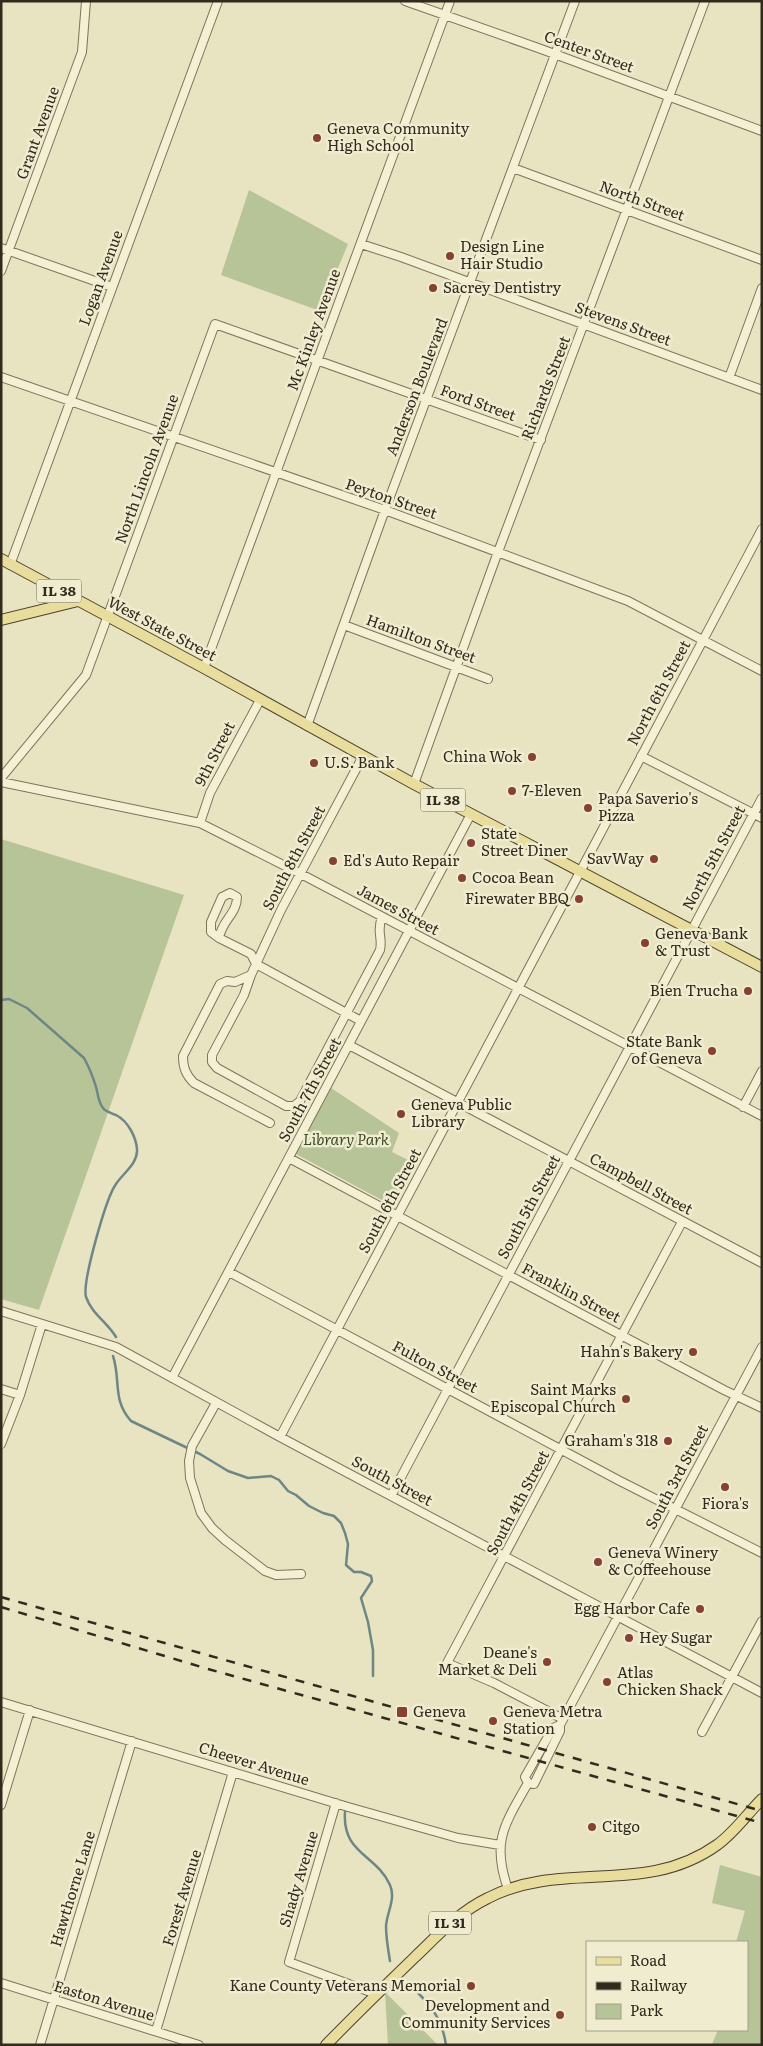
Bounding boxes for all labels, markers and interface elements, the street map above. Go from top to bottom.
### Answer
street label: Center Street [541,24,638,78]
street label: Grant Avenue [9,83,64,182]
place label: Geneva Community High School [327,116,470,156]
marker: Geneva Community High School [311,132,323,144]
street label: North Street [597,173,688,226]
street label: Logan Avenue [72,226,128,328]
place label: Design Line Hair Studio [460,234,545,274]
marker: Design Line Hair Studio [444,250,456,262]
street label: Mc Kinley Avenue [280,265,345,394]
place label: Sacrey Dentistry [443,275,562,298]
marker: Sacrey Dentistry [427,282,439,294]
street label: Stevens Street [572,295,675,351]
street label: Anderson Boulevard [379,314,452,459]
street label: Richards Street [514,332,575,443]
street label: Ford Street [437,377,520,426]
street label: North Lincoln Avenue [108,390,183,546]
street label: Peyton Street [342,471,440,524]
road number: IL 38 [36,580,82,602]
street label: West State Street [104,589,221,666]
street label: Hamilton Street [363,607,480,668]
street label: North 6th Street [620,635,695,749]
street label: 9th Street [188,717,240,790]
place label: China Wok [443,744,523,767]
place label: U.S. Bank [324,750,395,773]
marker: China Wok [526,751,538,763]
marker: U.S. Bank [308,757,320,769]
place label: 7-Eleven [522,778,582,801]
marker: 7-Eleven [506,785,518,797]
place label: Papa Saverio's Pizza [598,786,698,826]
road number: IL 38 [420,788,466,812]
street label: South 8th Street [255,801,330,914]
street label: North 5th Street [675,801,750,914]
marker: Papa Saverio's Pizza [582,802,594,814]
place label: State Street Diner [481,821,568,861]
marker: State Street Diner [465,837,477,849]
place label: SavWay [587,846,644,869]
place label: Ed's Auto Repair [343,848,459,871]
marker: SavWay [648,853,660,865]
marker: Ed's Auto Repair [327,855,339,867]
place label: Cocoa Bean [472,865,554,888]
marker: Cocoa Bean [456,872,468,884]
street label: James Street [353,877,444,940]
place label: Firewater BBQ [465,886,572,909]
marker: Firewater BBQ [573,893,585,905]
place label: Geneva Bank & Trust [655,921,749,961]
marker: Geneva Bank & Trust [639,937,651,949]
place label: Bien Trucha [650,978,739,1001]
marker: Bien Trucha [742,985,754,997]
place label: State Bank of Geneva [626,1029,703,1069]
street label: South 7th Street [271,1033,346,1146]
marker: State Bank of Geneva [706,1045,718,1057]
place label: Geneva Public Library [411,1092,512,1132]
marker: Geneva Public Library [395,1108,407,1120]
park label: Library Park [303,1127,390,1150]
street label: South 6th Street [351,1144,426,1257]
street label: Campbell Street [586,1146,697,1220]
street label: South 5th Street [490,1150,565,1263]
street label: Franklin Street [518,1256,625,1327]
street label: Fulton Street [389,1334,483,1398]
place label: Hahn's Bakery [580,1339,683,1362]
marker: Hahn's Bakery [687,1346,699,1358]
place label: Saint Marks Episcopal Church [490,1377,616,1417]
marker: Saint Marks Episcopal Church [620,1393,632,1405]
street label: South 3rd Street [638,1420,713,1533]
place label: Graham's 318 [564,1428,658,1451]
marker: Graham's 318 [662,1435,674,1447]
street label: South 4th Street [479,1446,554,1559]
street label: South Street [348,1449,437,1511]
marker: Fiora's [719,1481,731,1493]
place label: Fiora's [701,1491,749,1514]
place label: Geneva Winery & Coffeehouse [608,1540,719,1580]
marker: Geneva Winery & Coffeehouse [592,1556,604,1568]
place label: Egg Harbor Cafe [574,1596,690,1619]
marker: Egg Harbor Cafe [694,1603,706,1615]
place label: Hey Sugar [639,1625,712,1648]
marker: Hey Sugar [623,1632,635,1644]
place label: Deane's Market & Deli [438,1640,537,1680]
marker: Deane's Market & Deli [541,1656,553,1668]
place label: Atlas Chicken Shack [617,1660,723,1700]
marker: Atlas Chicken Shack [601,1676,613,1688]
place label: Geneva [413,1699,467,1722]
place label: Geneva Metra Station [503,1699,603,1739]
marker: Geneva [395,1705,409,1719]
marker: Geneva Metra Station [487,1715,499,1727]
street label: Cheever Avenue [196,1735,313,1790]
place label: Citgo [602,1814,640,1837]
marker: Citgo [586,1821,598,1833]
street label: Hawthorne Lane [43,1827,100,1949]
street label: Shady Avenue [272,1827,323,1930]
street label: Forest Avenue [155,1846,206,1949]
road number: IL 31 [429,1912,471,1935]
legend [586,1941,748,2031]
text: Road [630,1948,666,1971]
street label: Easton Avenue [51,1973,158,2026]
place label: Kane County Veterans Memorial [230,1973,461,1996]
text: Railway [630,1973,688,1996]
marker: Kane County Veterans Memorial [465,1980,477,1992]
place label: Development and Community Services [401,1993,550,2033]
text: Park [630,1998,664,2021]
marker: Development and Community Services [554,2009,566,2021]

